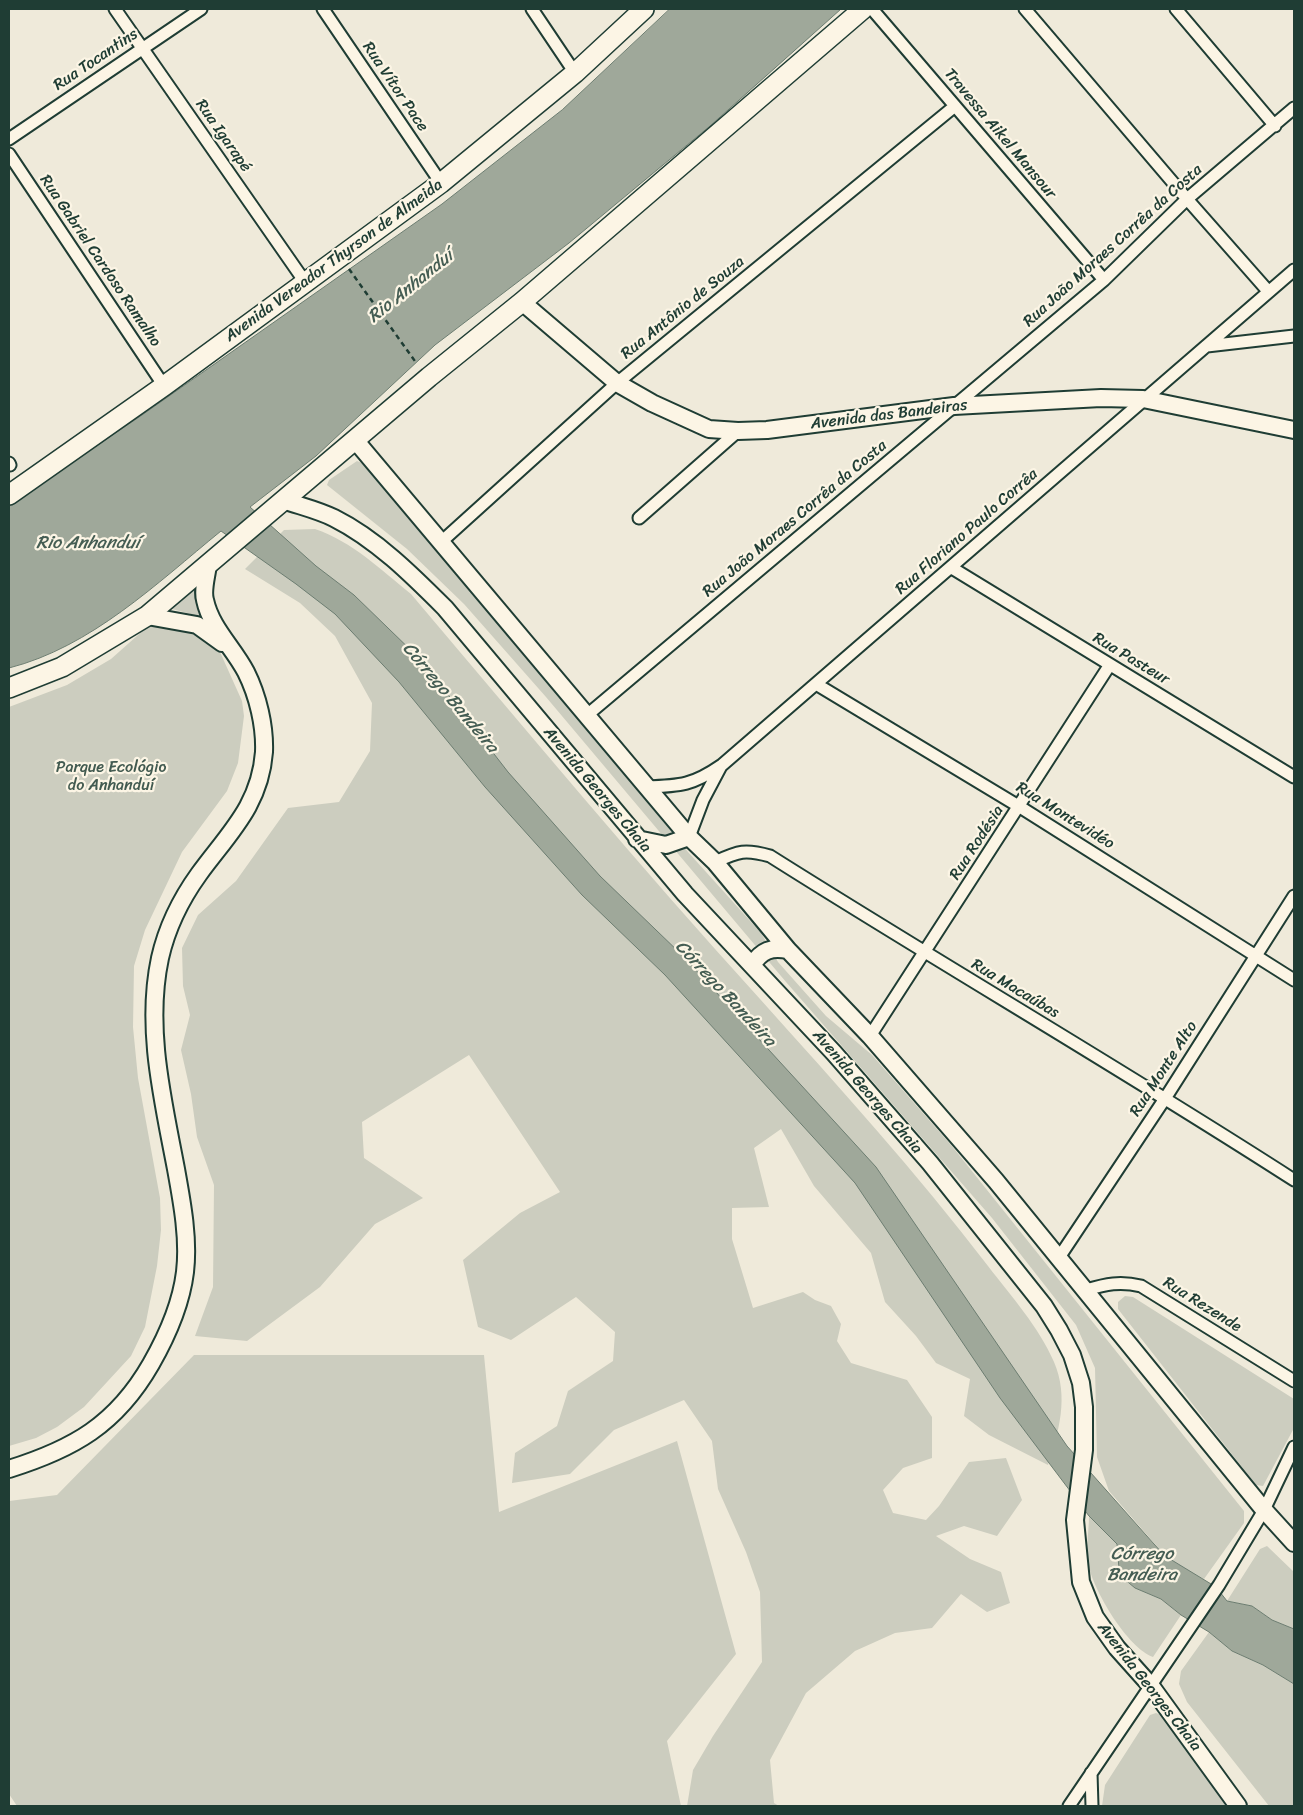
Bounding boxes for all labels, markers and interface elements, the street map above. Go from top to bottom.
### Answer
street label: Rua Tocantins [50,25,142,95]
street label: Rua Vítor Pace [358,38,432,136]
street label: Travessa Aikel Mansour [940,65,1060,203]
street label: Rua Igarapé [191,96,255,176]
street label: Rua João Moraes Corrêa da Costa [1020,161,1206,331]
street label: Rua Gabriel Cardoso Ramalho [35,171,165,351]
street label: Avenida Vereador Thyrson de Almeida [222,176,446,346]
water label: Rio Anhanduí [364,246,458,328]
street label: Rua Antônio de Souza [617,252,749,364]
street label: Avenida das Bandeiras [810,396,968,434]
street label: Rua João Moraes Corrêa da Costa [699,436,891,602]
street label: Rua Floriano Paulo Corrêa [892,465,1042,599]
water label: Rio Anhanduí [36,532,140,554]
street label: Rua Pasteur [1089,629,1173,689]
water label: Córrego Bandeira [398,638,502,758]
street label: Avenida Georges Chaia [539,723,655,857]
park label: Parque Ecológio do Anhanduí [56,758,166,796]
street label: Rua Montevidéo [1012,778,1118,854]
street label: Rua Rodésia [946,802,1008,884]
water label: Córrego Bandeira [670,936,780,1052]
street label: Rua Macaúbas [967,955,1063,1023]
street label: Rua Monte Alto [1126,1018,1202,1120]
street label: Avenida Georges Chaia [808,1026,926,1158]
street label: Rua Rezende [1159,1273,1245,1337]
water label: Córrego Bandeira [1107,1543,1177,1586]
street label: Avenida Georges Chaia [1093,1619,1205,1755]

